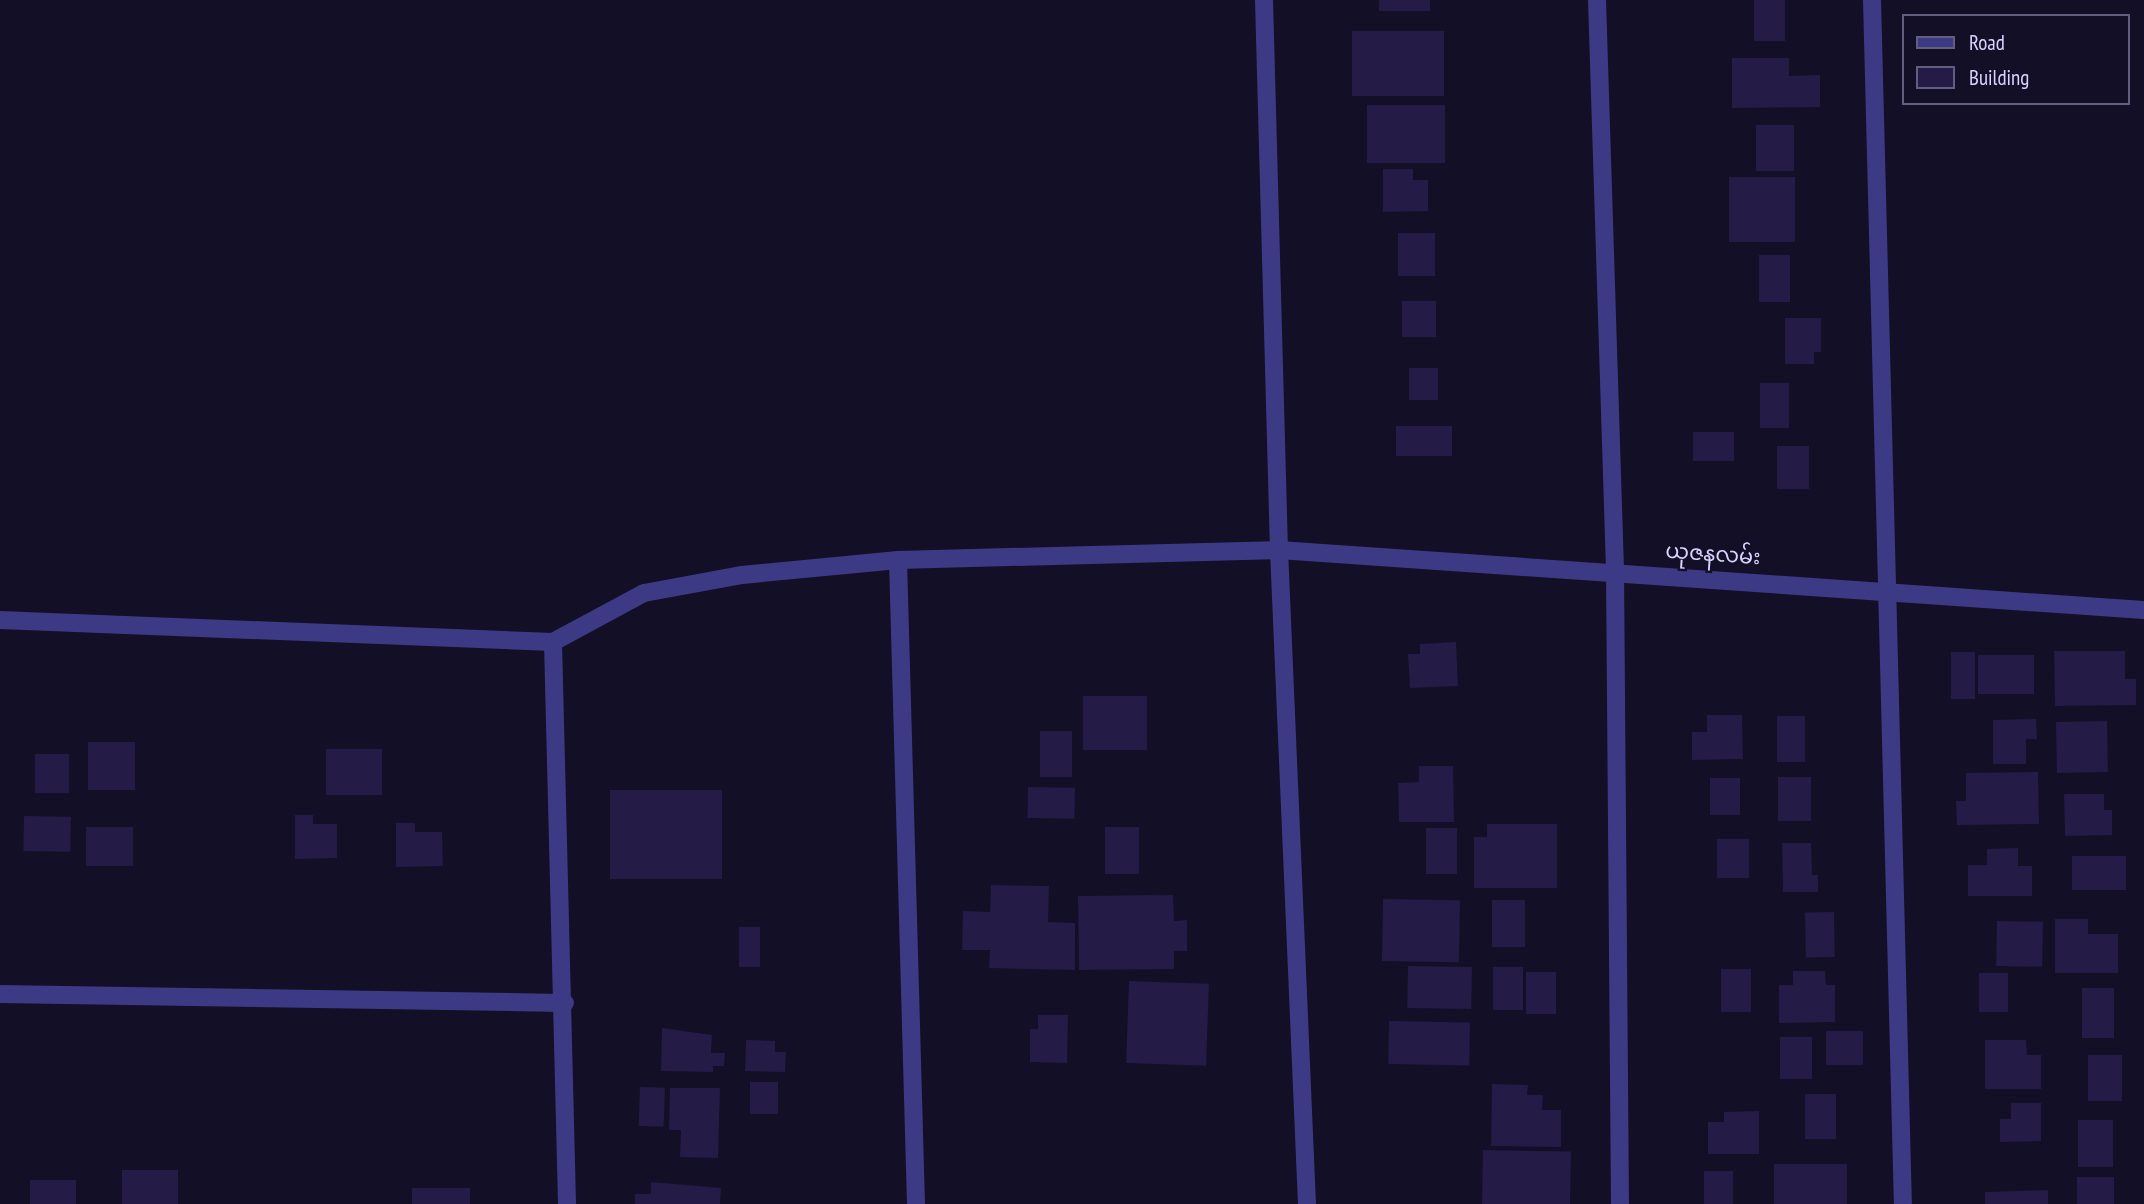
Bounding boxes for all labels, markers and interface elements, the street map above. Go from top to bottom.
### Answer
legend [1902,14,2130,105]
text: Road [1969,29,2005,56]
text: Building [1969,64,2029,91]
street label: ယုဇနလမ်း [1665,538,1761,570]

